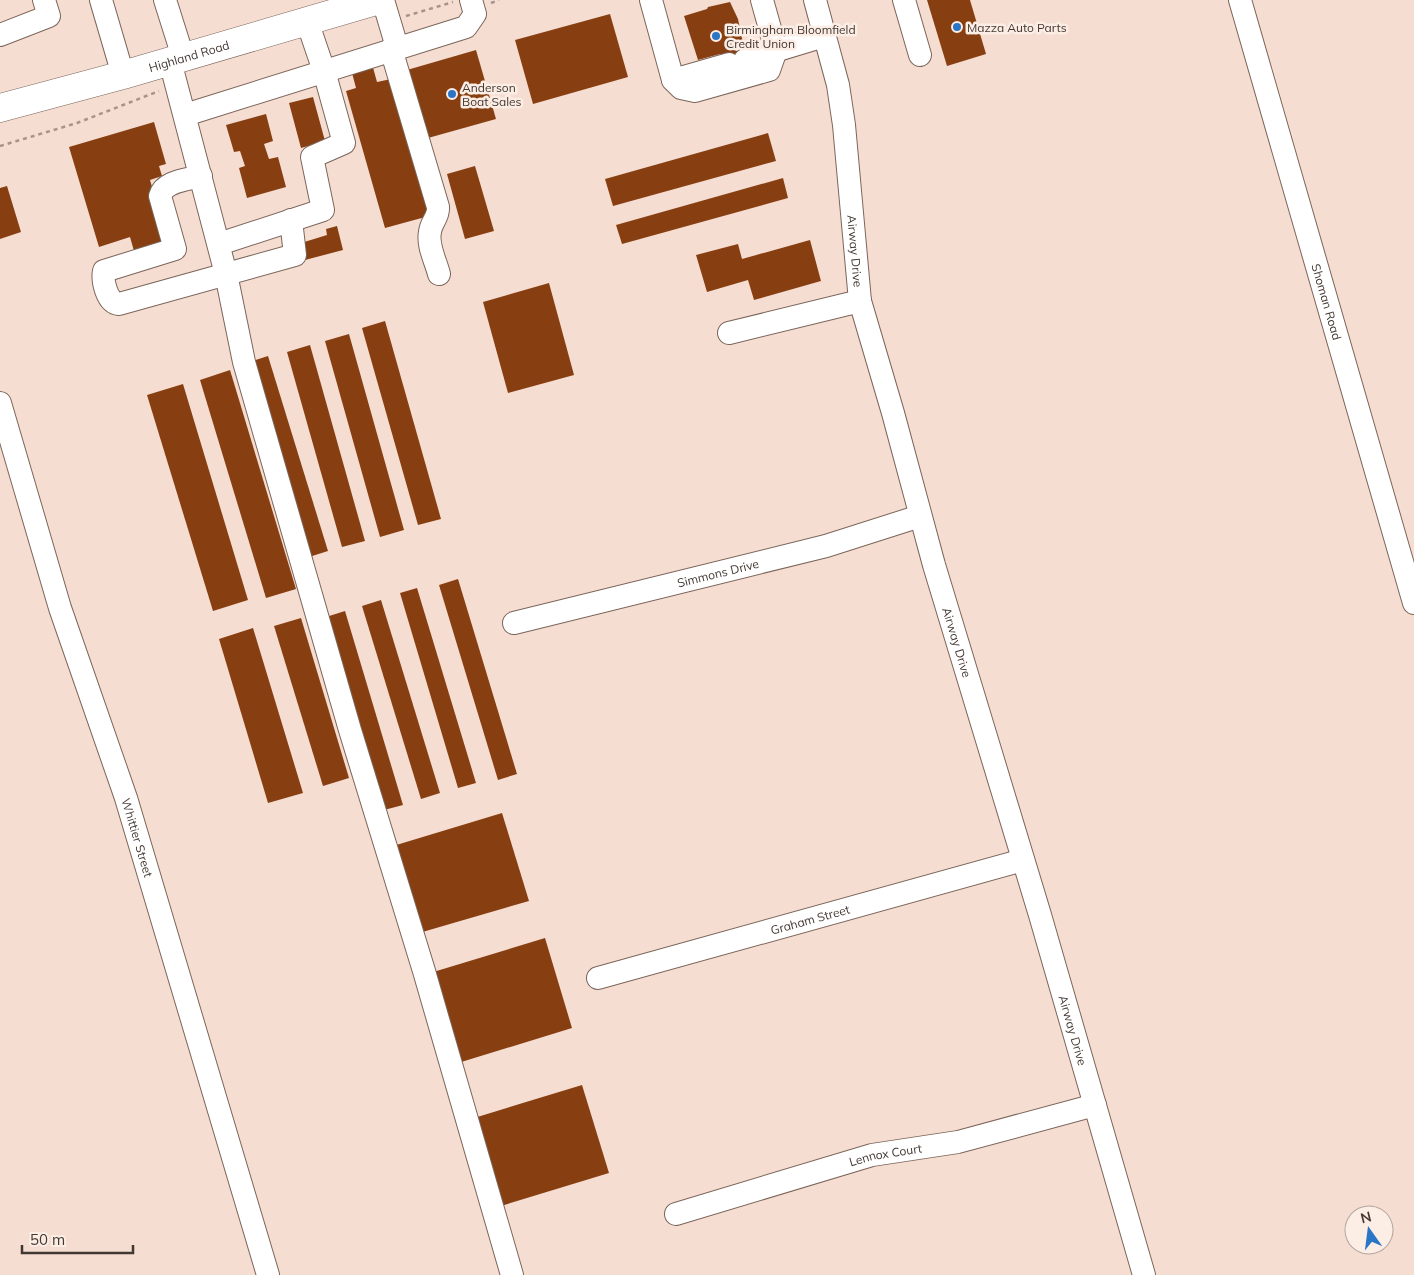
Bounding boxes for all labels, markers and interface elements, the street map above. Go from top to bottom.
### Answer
place label: Mazza Auto Parts [967,20,1067,35]
marker: Mazza Auto Parts [951,21,963,33]
place label: Birmingham Bloomfield Credit Union [726,22,856,51]
marker: Birmingham Bloomfield Credit Union [710,30,722,42]
street label: Highland Road [147,37,231,75]
place label: Anderson Boat Sales [462,80,522,109]
marker: Anderson Boat Sales [446,88,458,100]
street label: Airway Drive [845,214,866,288]
street label: Shoman Road [1309,262,1345,342]
street label: Simmons Drive [676,555,760,590]
street label: Airway Drive [940,605,975,679]
street label: Whittier Street [119,796,157,879]
street label: Graham Street [769,901,851,937]
street label: Airway Drive [1056,993,1091,1067]
street label: Lennox Court [847,1140,923,1169]
north arrow [1344,1205,1394,1255]
text: N [1359,1207,1373,1227]
scale bar [22,1222,134,1254]
text: 50 m [30,1230,65,1249]

